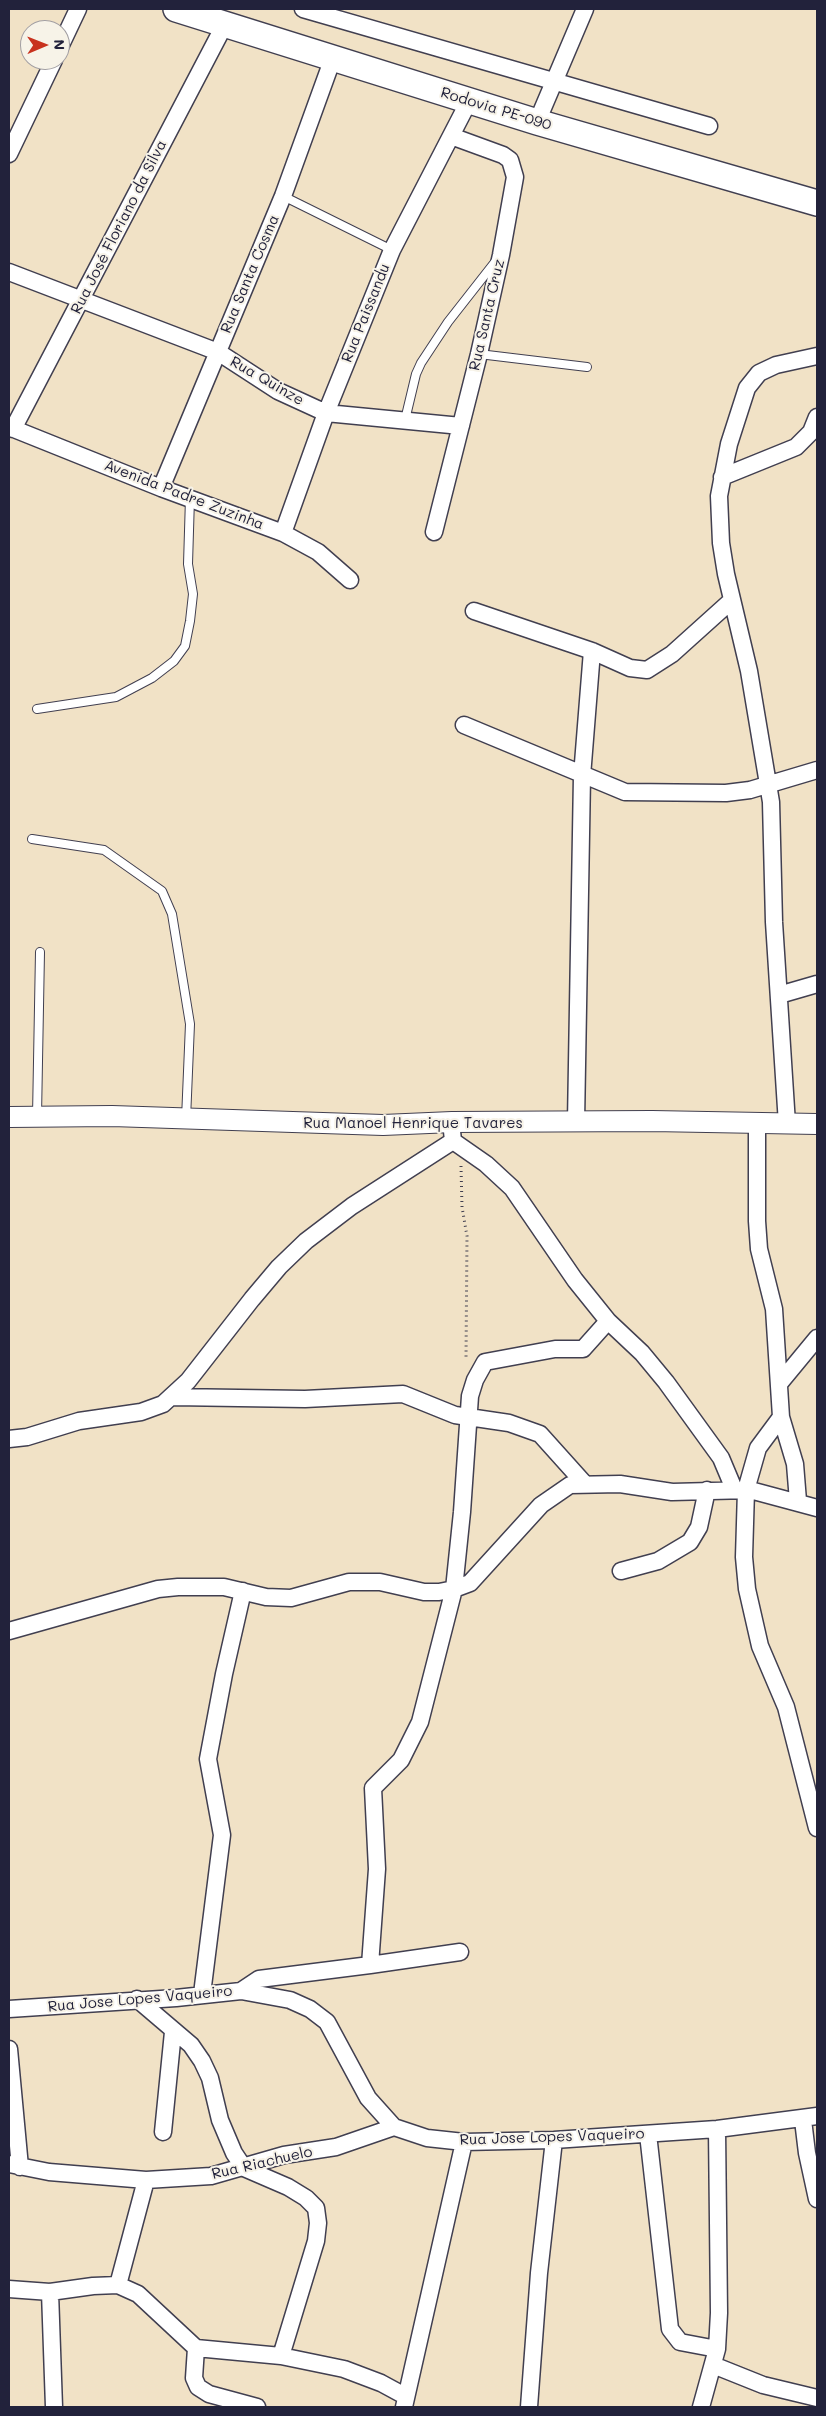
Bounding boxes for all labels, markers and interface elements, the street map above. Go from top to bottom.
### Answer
north arrow [20,20,70,70]
text: N [50,39,69,50]
street label: Rodovia PE-090 [438,84,554,134]
street label: Rua José Floriano da Silva [67,137,171,317]
street label: Rua Santa Cosma [217,212,283,336]
street label: Rua Santa Cruz [465,258,509,372]
street label: Rua Paissandu [338,261,394,365]
street label: Rua Quinze [227,353,307,409]
street label: Avenida Padre Zuzinha [102,456,266,534]
street label: Rua Manoel Henrique Tavares [303,1114,523,1132]
street label: Rua Jose Lopes Vaqueiro [47,1982,233,2016]
street label: Rua Jose Lopes Vaqueiro [459,2125,645,2149]
street label: Rua Riachuelo [210,2143,314,2183]

